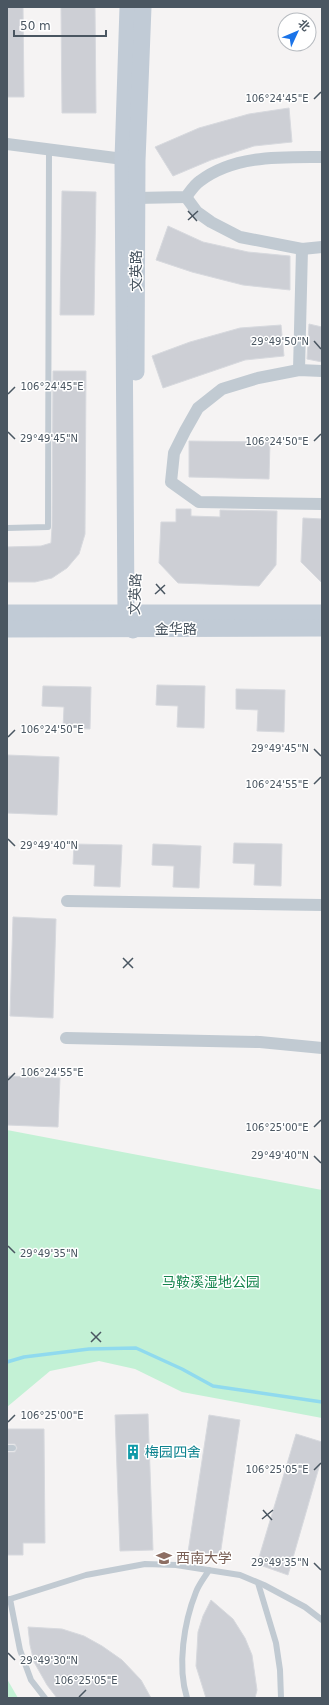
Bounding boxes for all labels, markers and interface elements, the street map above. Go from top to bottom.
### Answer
scale bar [14,12,106,38]
north arrow [277,12,317,52]
text: 北 [295,17,312,34]
text: 50 m [20,19,51,33]
text: 106°24'45"E [245,93,309,104]
street label: 文英路 [128,250,144,292]
text: 29°49'50"N [251,336,309,347]
text: 106°24'45"E [20,381,84,392]
text: 29°49'45"N [20,433,78,444]
text: 106°24'50"E [245,436,309,447]
street label: 文英路 [126,573,144,615]
street label: 金华路 [155,621,197,637]
text: 106°24'50"E [20,724,84,735]
text: 29°49'45"N [251,743,309,754]
text: 106°24'55"E [245,779,309,790]
text: 29°49'40"N [20,840,78,851]
text: 106°24'55"E [20,1067,84,1078]
text: 106°25'00"E [245,1122,309,1133]
text: 29°49'40"N [251,1150,309,1161]
text: 29°49'35"N [20,1248,78,1259]
park label: 马鞍溪湿地公园 [162,1274,260,1290]
text: 106°25'00"E [20,1410,84,1421]
building icon: 梅园四舍 [124,1443,142,1461]
place label: 梅园四舍 [145,1444,201,1460]
text: 106°25'05"E [245,1464,309,1475]
school or university icon: 西南大学 [155,1549,173,1567]
place label: 西南大学 [176,1550,232,1566]
text: 29°49'35"N [251,1557,309,1568]
text: 29°49'30"N [20,1655,78,1666]
text: 106°25'05"E [54,1675,118,1686]

